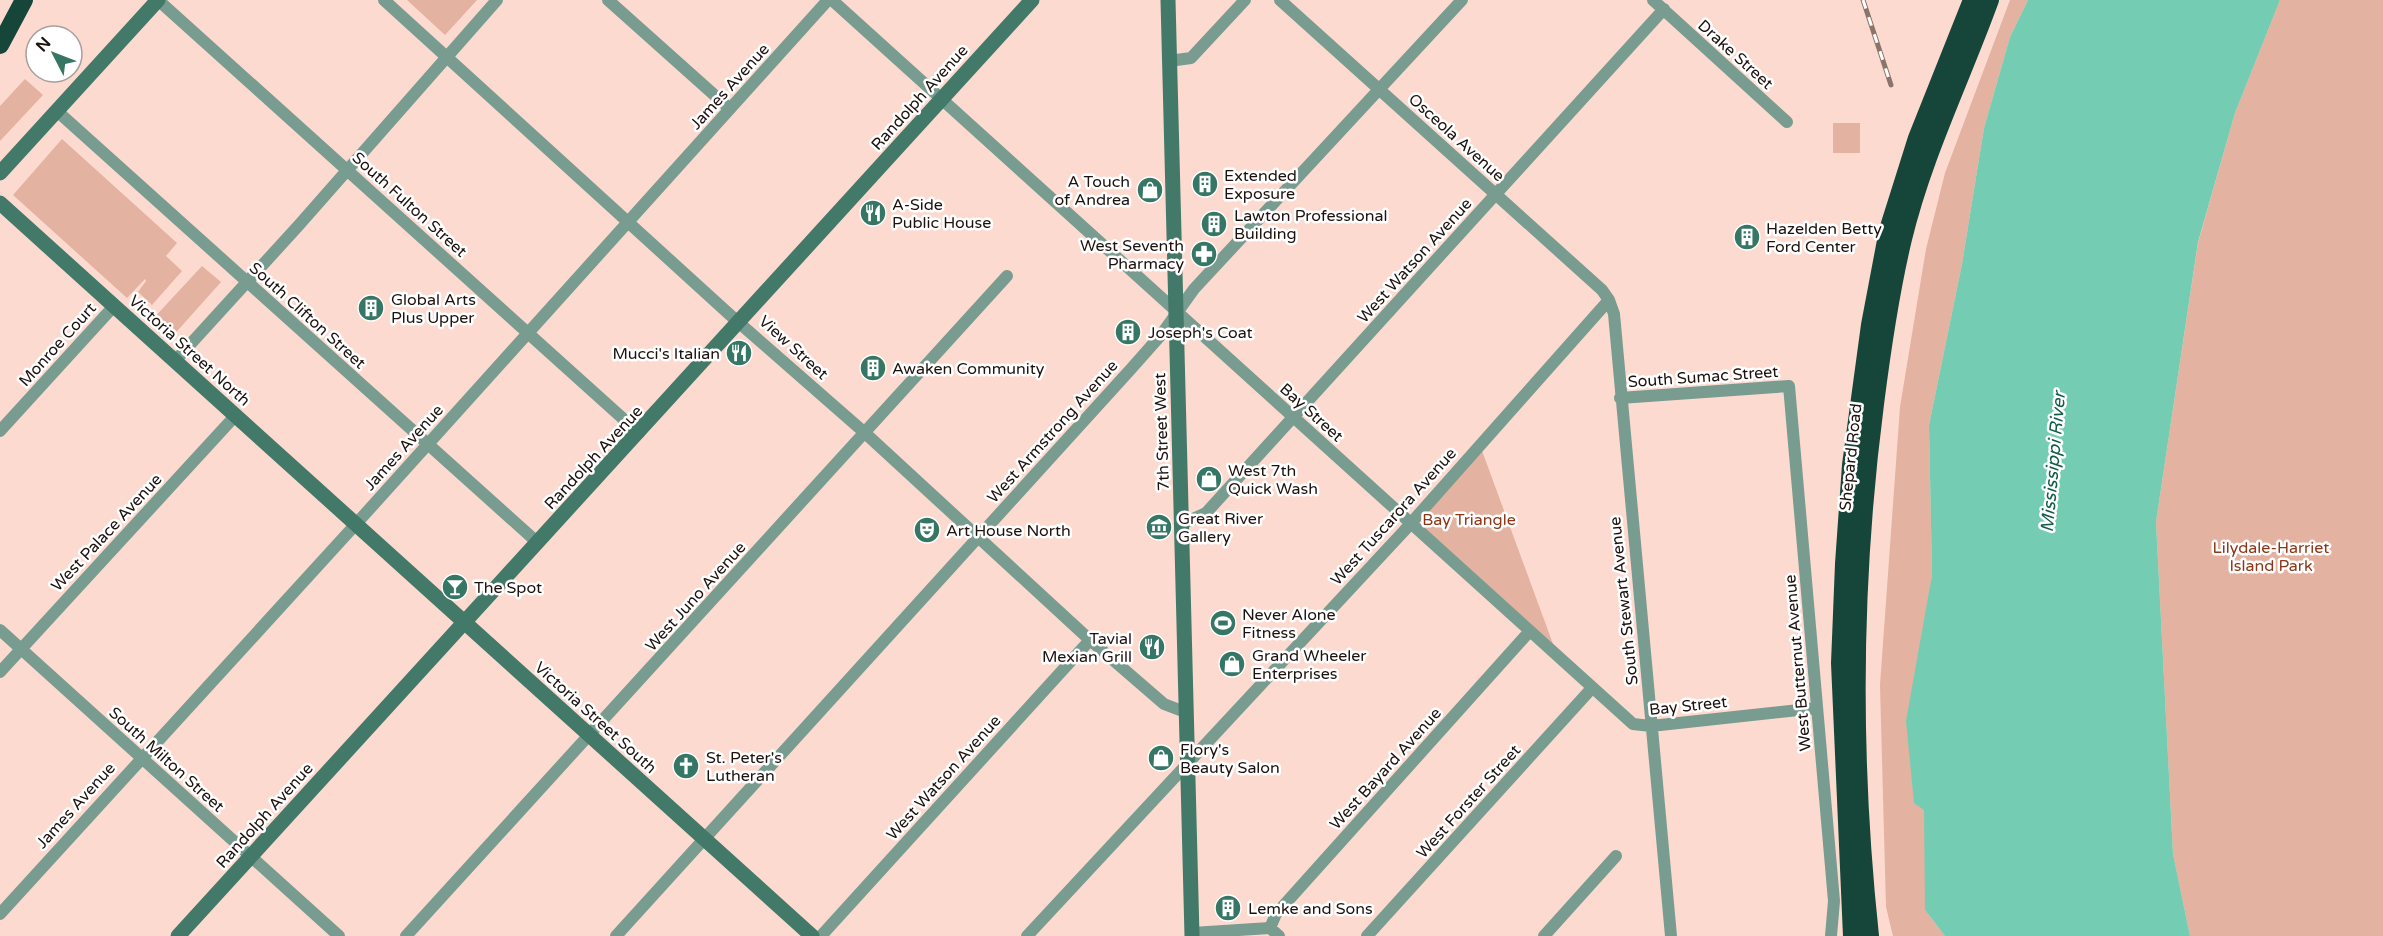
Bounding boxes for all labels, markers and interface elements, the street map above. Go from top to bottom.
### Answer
street label: Drake Street [1694,16,1777,94]
north arrow [24,24,84,84]
text: N [32,33,55,56]
street label: James Avenue [686,39,774,134]
street label: Randolph Avenue [867,41,972,155]
street label: Osceola Avenue [1404,89,1508,186]
street label: South Fulton Street [348,148,471,262]
place label: Extended Exposure [1224,166,1297,204]
building icon: Extended Exposure [1190,169,1220,199]
place label: A Touch of Andrea [1054,172,1130,210]
shop icon: A Touch of Andrea [1135,175,1165,205]
street label: West Watson Avenue [1353,194,1476,327]
place label: A-Side Public House [892,195,991,233]
restaurant icon: A-Side Public House [858,198,888,228]
place label: Lawton Professional Building [1234,206,1387,244]
building icon: Lawton Professional Building [1199,209,1229,239]
place label: Hazelden Betty Ford Center [1766,219,1882,257]
building icon: Hazelden Betty Ford Center [1732,222,1762,252]
place label: West Seventh Pharmacy [1080,236,1184,274]
pharmacy icon: West Seventh Pharmacy [1189,239,1219,269]
street label: South Clifton Street [245,258,370,373]
place label: Global Arts Plus Upper [391,290,476,328]
street label: Victoria Street North [124,291,254,411]
building icon: Global Arts Plus Upper [356,293,386,323]
street label: Monroe Court [15,299,101,391]
street label: View Street [755,311,832,384]
building icon: Joseph's Coat [1113,317,1143,347]
place label: Joseph's Coat [1148,323,1253,343]
restaurant icon: Mucci's Italian [724,338,754,368]
place label: Mucci's Italian [612,344,720,364]
building icon: Awaken Community [858,353,888,383]
street label: West Armstrong Avenue [983,356,1122,507]
place label: Awaken Community [892,359,1045,379]
street label: South Sumac Street [1627,362,1779,392]
street label: 7th Street West [1150,373,1174,491]
street label: Bay Street [1276,379,1347,446]
water label: Mississippi River [2036,389,2070,533]
street label: James Avenue [360,400,448,495]
street label: Randolph Avenue [540,401,647,514]
street label: Shepard Road [1835,402,1867,512]
street label: West Tuscarora Avenue [1327,444,1461,590]
place label: West 7th Quick Wash [1228,461,1318,499]
shop icon: West 7th Quick Wash [1194,464,1224,494]
street label: West Palace Avenue [47,470,166,596]
place label: Great River Gallery [1178,509,1264,547]
park label: Bay Triangle [1422,510,1516,530]
museum icon: Great River Gallery [1144,512,1174,542]
theatre icon: Art House North [912,515,942,545]
street label: South Stewart Avenue [1605,516,1643,686]
place label: Art House North [946,521,1071,541]
street label: West Juno Avenue [641,538,750,656]
park label: Lilydale-Harriet Island Park [2213,538,2329,576]
bar icon: The Spot [440,572,470,602]
street label: West Butternut Avenue [1780,574,1816,752]
place label: The Spot [474,578,542,598]
place label: Never Alone Fitness [1242,605,1336,643]
sports icon: Never Alone Fitness [1208,608,1238,638]
place label: Tavial Mexian Grill [1042,629,1132,667]
restaurant icon: Tavial Mexian Grill [1137,632,1167,662]
place label: Grand Wheeler Enterprises [1252,646,1367,684]
shop icon: Grand Wheeler Enterprises [1217,649,1247,679]
street label: Victoria Street South [530,658,661,778]
street label: Bay Street [1648,692,1728,720]
street label: South Milton Street [105,703,228,817]
street label: West Bayard Avenue [1326,704,1446,834]
street label: West Watson Avenue [882,711,1005,844]
place label: Flory's Beauty Salon [1180,740,1280,778]
street label: West Forster Street [1412,741,1525,863]
shop icon: Flory's Beauty Salon [1146,743,1176,773]
place label: St. Peter's Lutheran [706,748,782,786]
church icon: St. Peter's Lutheran [671,751,701,781]
street label: James Avenue [32,758,120,853]
street label: Randolph Avenue [212,759,317,873]
building icon: Lemke and Sons [1213,893,1243,923]
place label: Lemke and Sons [1248,899,1373,919]

